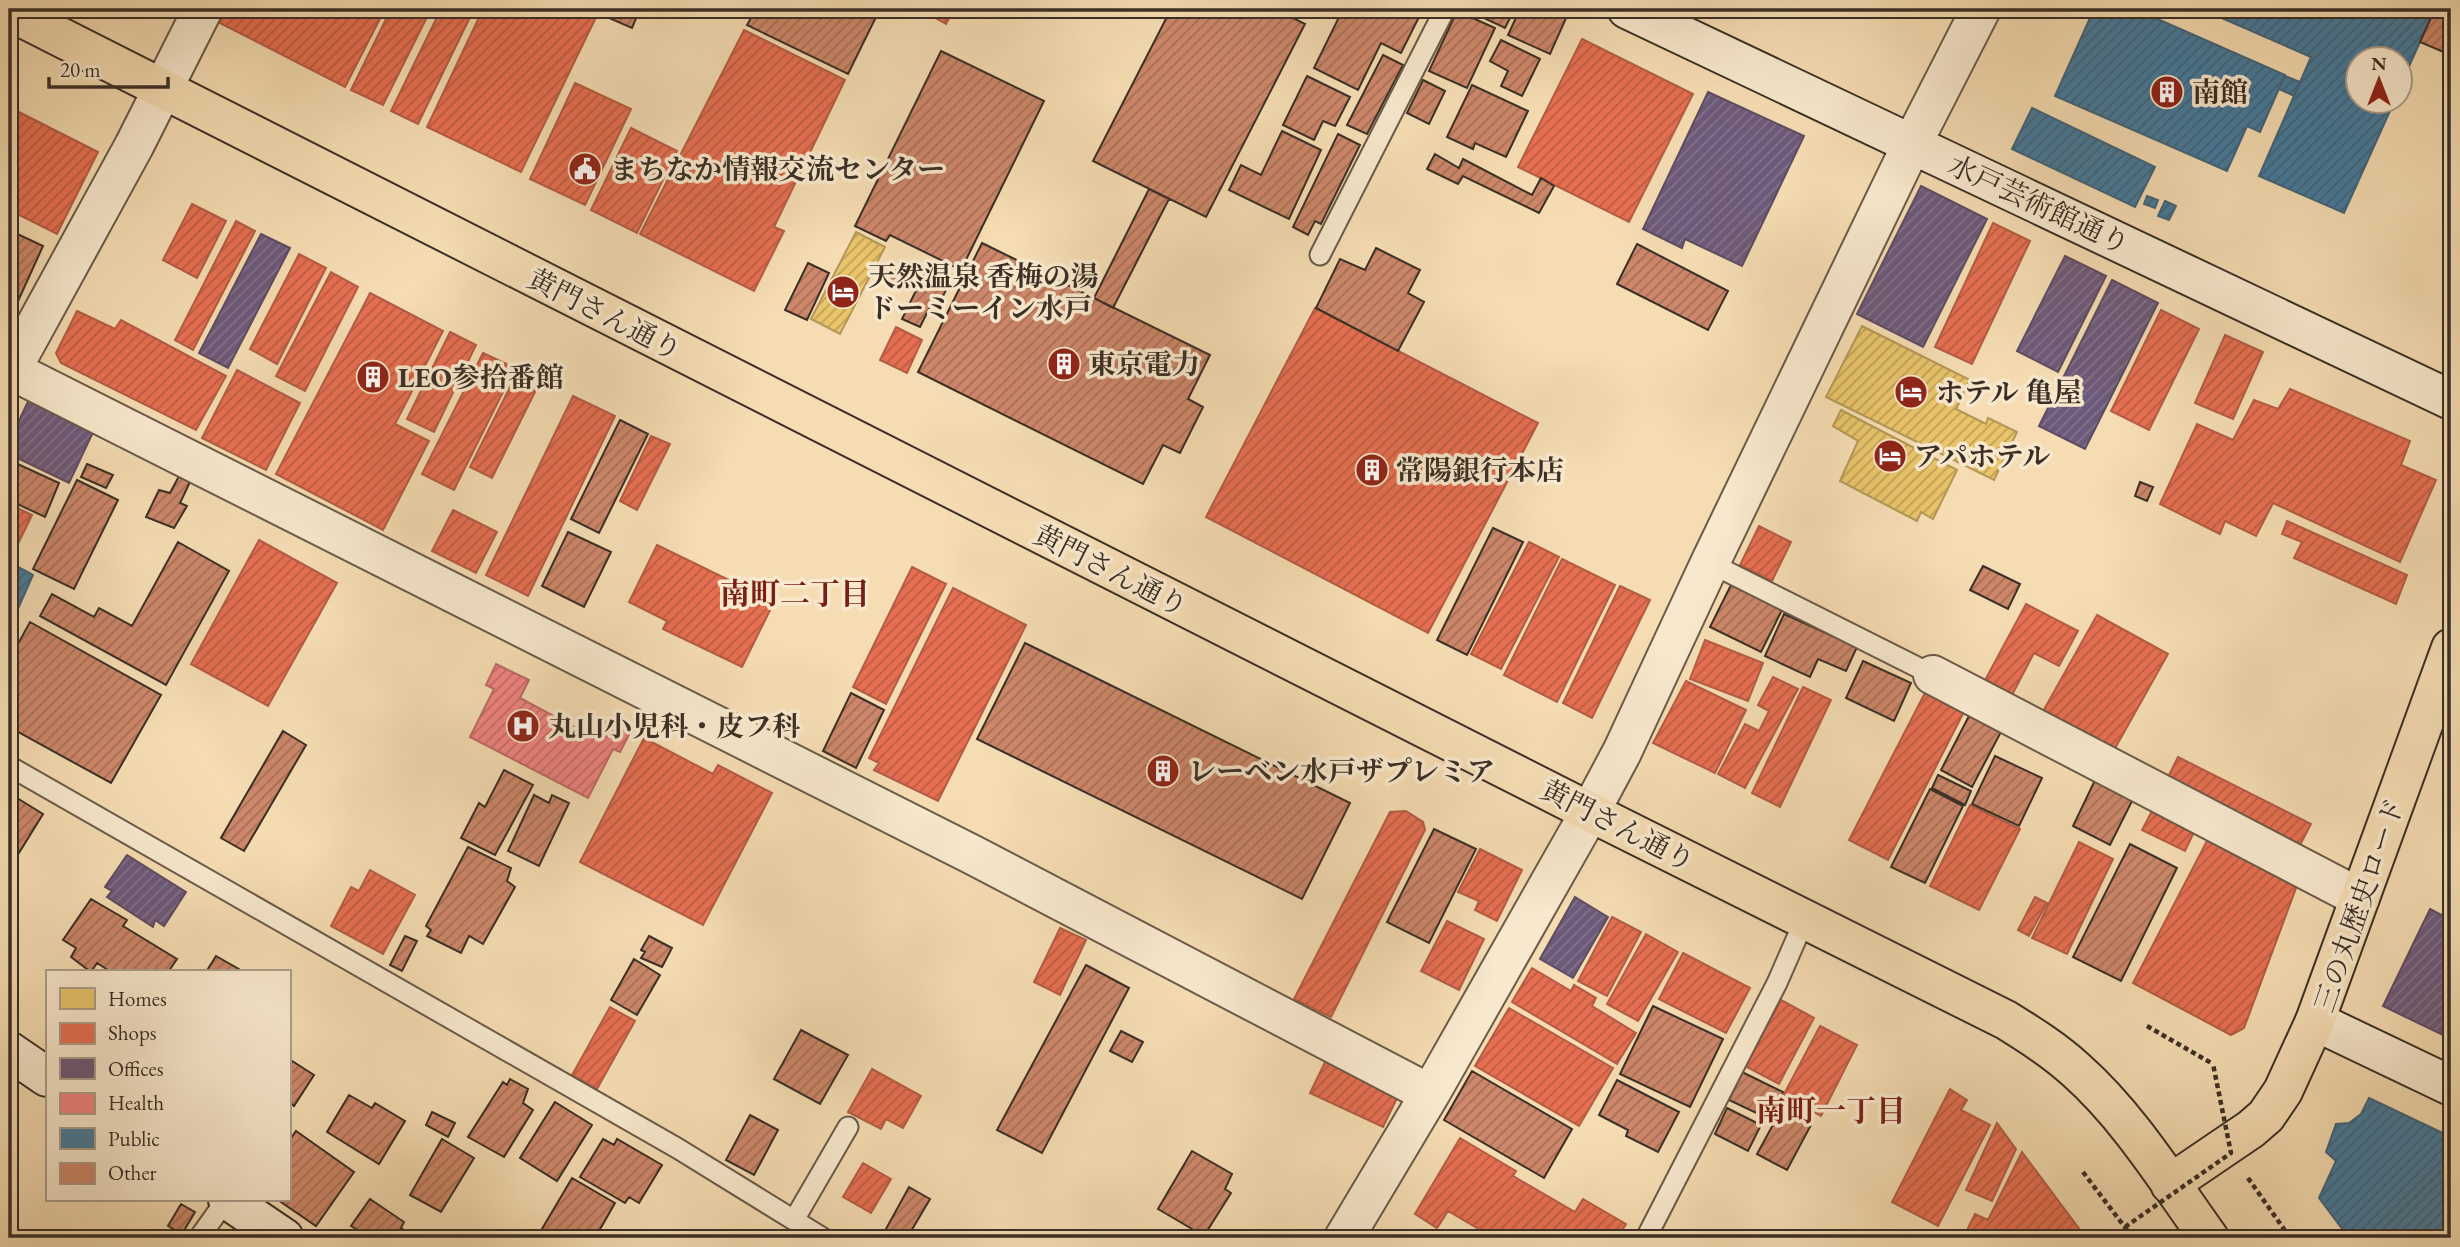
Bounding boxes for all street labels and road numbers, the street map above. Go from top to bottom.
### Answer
street label: 水戸芸術館通り [1943,146,2135,262]
street label: 黄門さん通り [522,260,688,368]
street label: 黄門さん通り [1028,516,1194,624]
street label: 黄門さん通り [1535,771,1701,879]
street label: 三の丸歴史ロード [2306,793,2412,1017]

